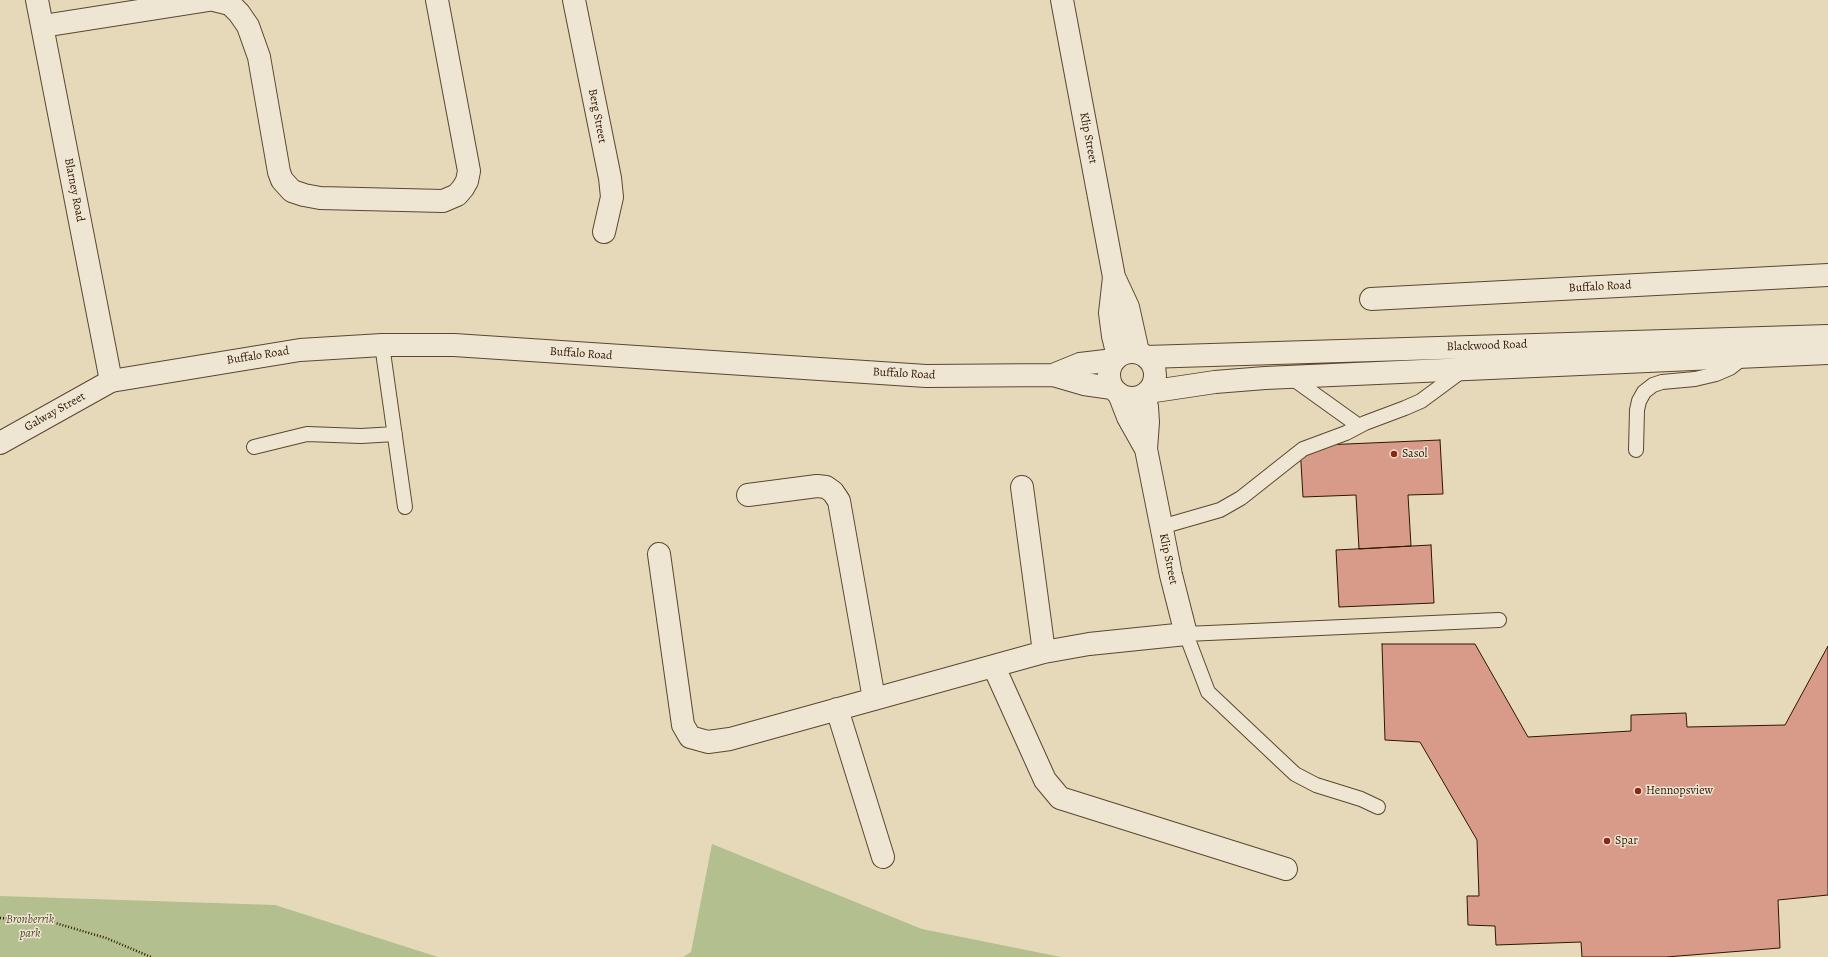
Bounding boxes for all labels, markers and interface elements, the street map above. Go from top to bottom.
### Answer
street label: Berg Street [585,88,609,144]
street label: Klip Street [1076,111,1100,165]
street label: Blarney Road [61,157,87,223]
street label: Buffalo Road [1568,278,1632,296]
street label: Blackwood Road [1446,337,1528,355]
street label: Buffalo Road [226,344,290,368]
street label: Buffalo Road [549,345,613,363]
street label: Buffalo Road [872,365,936,383]
street label: Galway Street [22,389,88,435]
place label: Sasol [1402,447,1427,461]
marker: Sasol [1389,449,1399,459]
street label: Klip Street [1156,532,1180,586]
place label: Hennopsview [1646,784,1713,798]
marker: Hennopsview [1633,786,1643,796]
place label: Spar [1615,834,1638,848]
marker: Spar [1602,836,1612,846]
park label: Bronberrik park [6,913,54,941]

